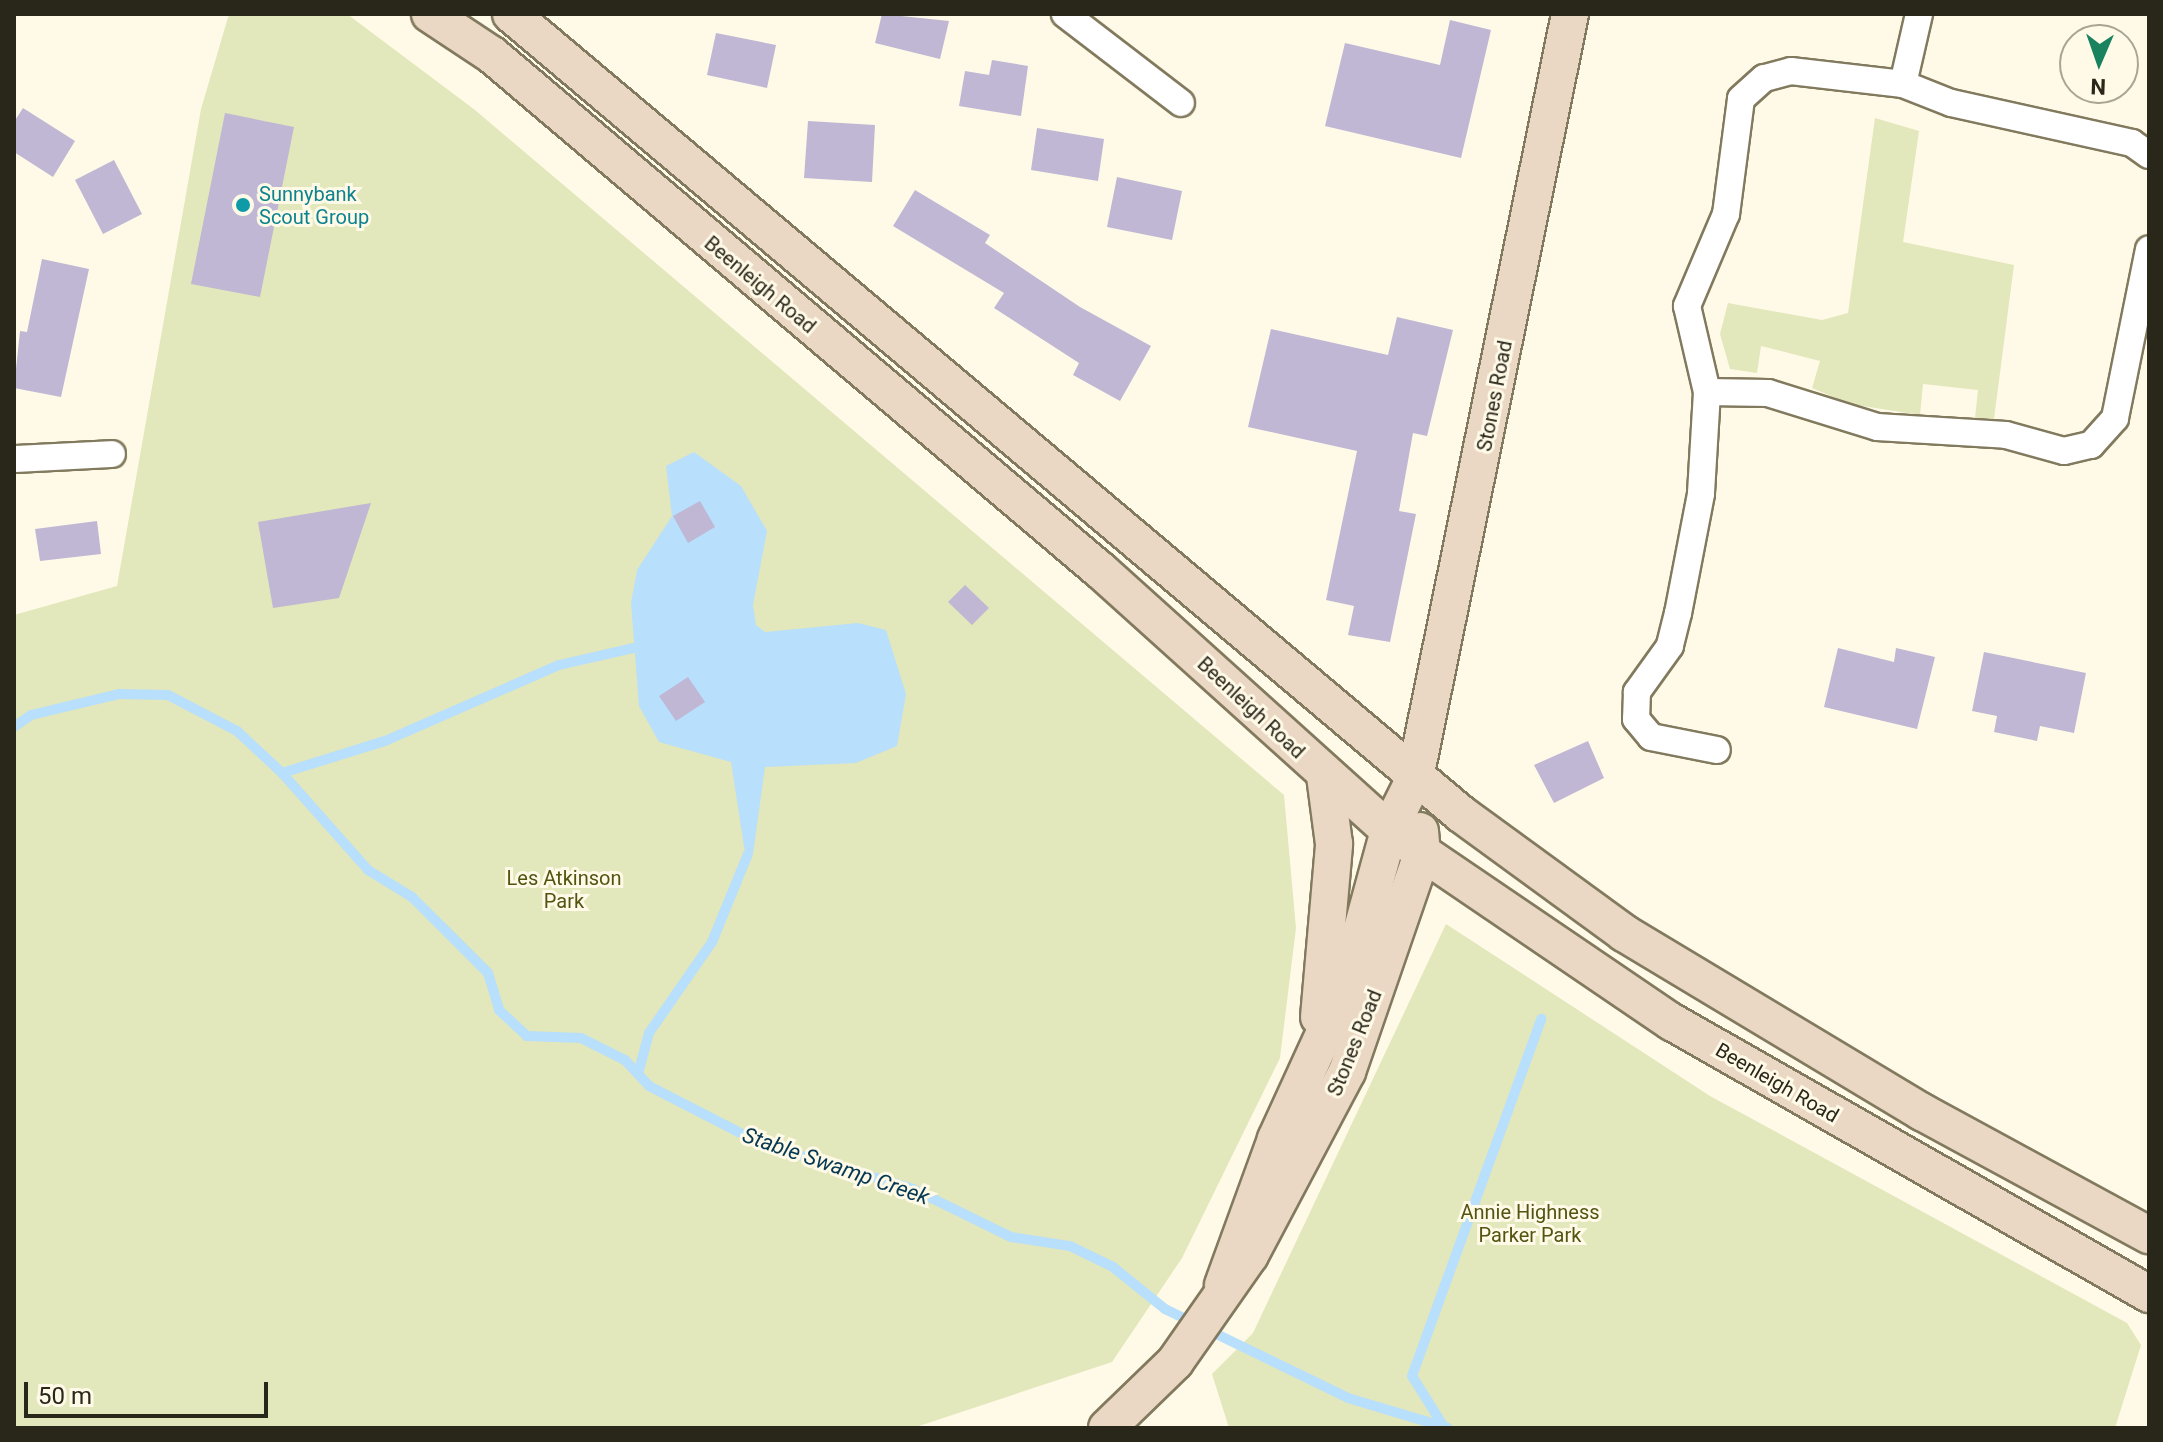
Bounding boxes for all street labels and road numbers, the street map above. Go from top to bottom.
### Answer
street label: Beenleigh Road [699,231,821,339]
street label: Stones Road [1472,339,1518,453]
street label: Beenleigh Road [1192,652,1310,764]
street label: Stones Road [1323,986,1387,1100]
street label: Beenleigh Road [1711,1038,1843,1128]

